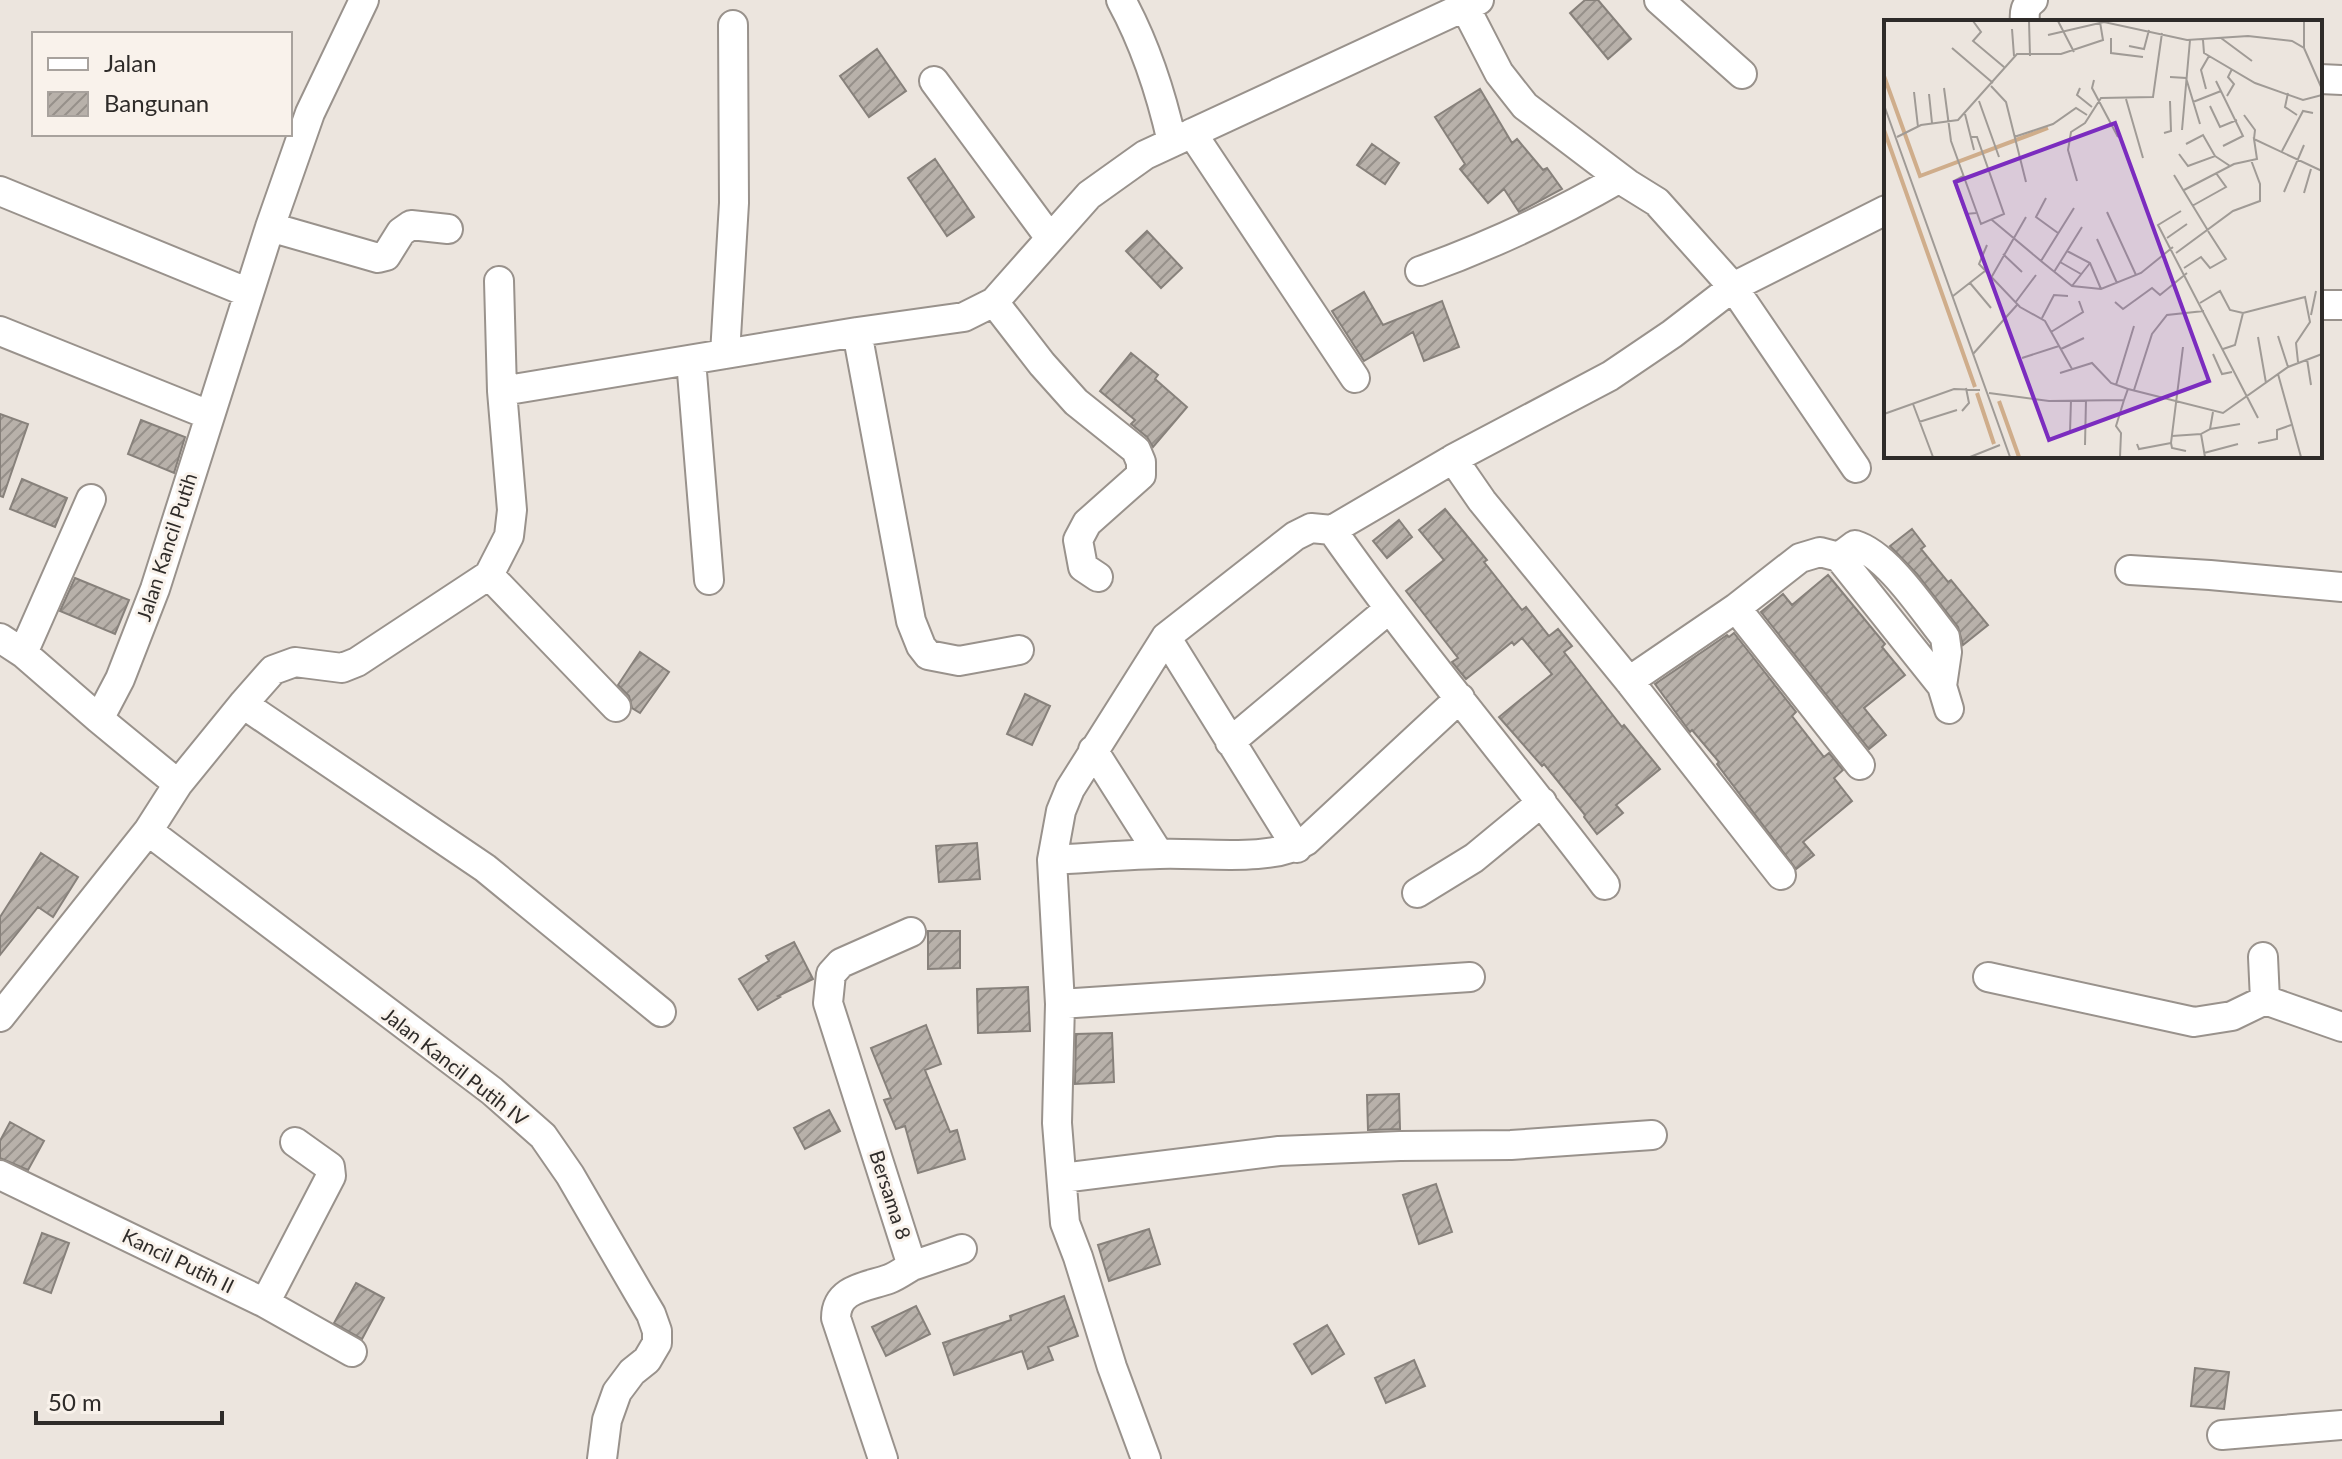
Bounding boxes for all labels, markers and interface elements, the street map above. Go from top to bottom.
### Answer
inset map [1884,20,2322,458]
legend [32,32,292,136]
text: Jalan [104,48,157,77]
text: Bangunan [104,88,209,117]
street label: Jalan Kancil Putih [131,470,201,624]
street label: Jalan Kancil Putih IV [378,1002,534,1131]
street label: Bersama 8 [865,1147,917,1242]
street label: Kancil Putih II [119,1223,238,1297]
scale bar [36,1375,222,1425]
text: 50 m [48,1387,102,1416]

